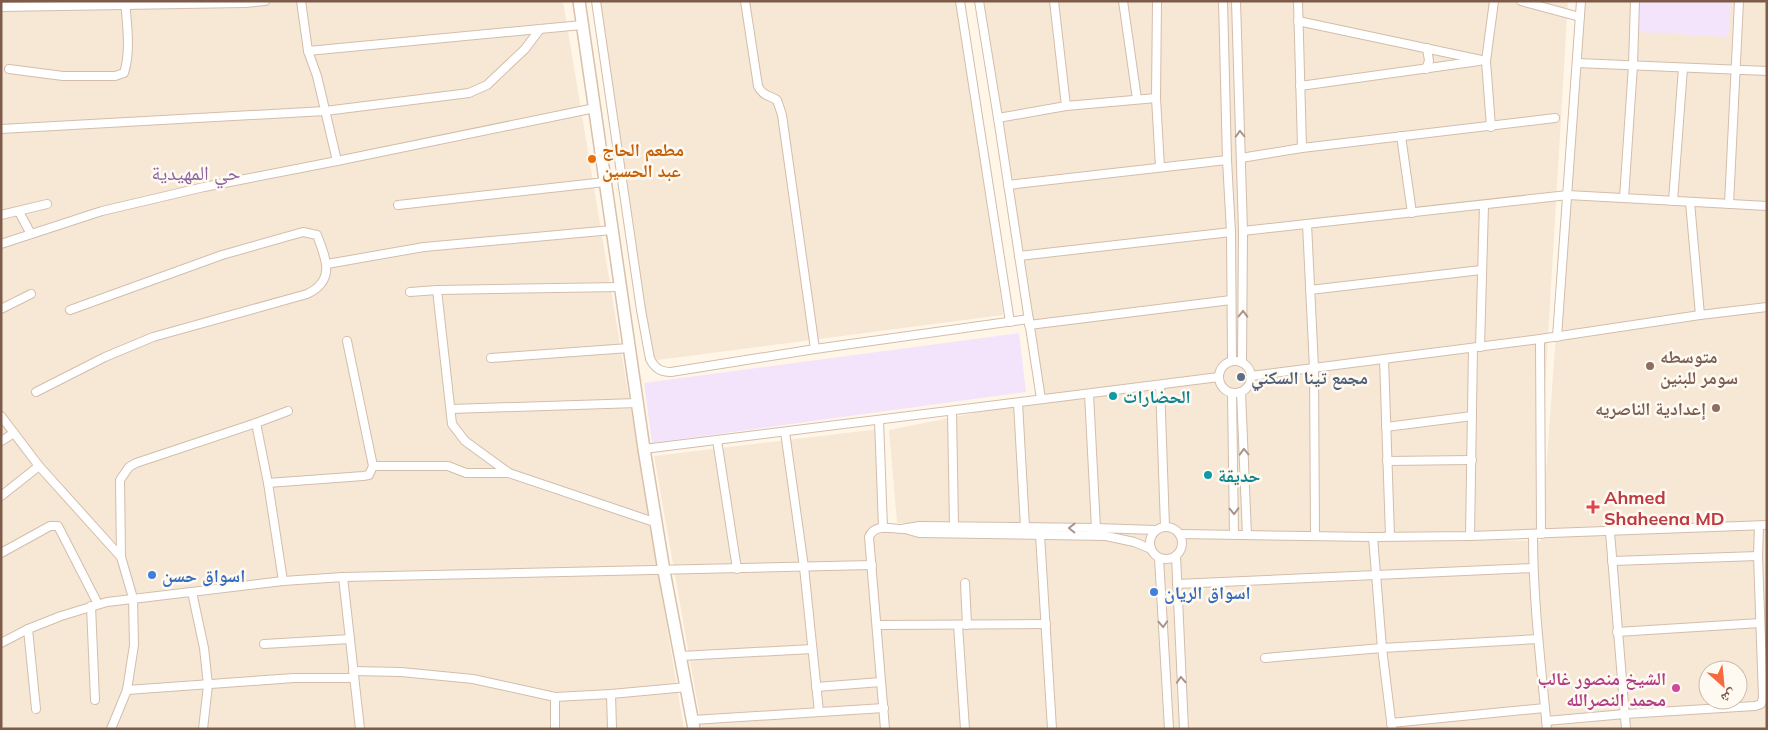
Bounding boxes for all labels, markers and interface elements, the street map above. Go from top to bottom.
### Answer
one-way arrow [1235,129,1245,137]
place label: مطعم الحاج عبد الحسين [602,138,684,182]
marker: مطعم الحاج عبد الحسين [586,153,598,165]
district label: حي المهيدية [151,160,241,189]
one-way arrow [1238,309,1248,317]
place label: متوسطه سومر للبنين [1660,345,1738,389]
marker: متوسطه سومر للبنين [1644,360,1656,372]
place label: مجمع تينا السكني [1251,366,1368,392]
marker: مجمع تينا السكني [1235,371,1247,383]
place label: الحضارات [1123,385,1191,408]
marker: الحضارات [1107,390,1119,402]
place label: إعدادية الناصريه [1595,397,1706,420]
marker: إعدادية الناصريه [1710,402,1722,414]
one-way arrow [1238,447,1249,455]
place label: حديقة [1218,464,1261,487]
marker: حديقة [1202,469,1214,481]
place label: Ahmed Shaheena MD [1604,486,1725,530]
marker: Ahmed Shaheena MD [1586,500,1600,514]
one-way arrow [1228,508,1239,516]
one-way arrow [1068,523,1076,533]
place label: اسواق حسن [162,564,245,587]
marker: اسواق حسن [146,569,158,581]
place label: اسواق الريان [1164,581,1251,604]
marker: اسواق الريان [1148,586,1160,598]
one-way arrow [1157,620,1168,628]
north arrow [1698,660,1748,710]
place label: الشيخ منصور غالب محمد النصرالله [1537,667,1666,711]
one-way arrow [1176,676,1187,684]
marker: الشيخ منصور غالب محمد النصرالله [1670,682,1682,694]
text: ش [1718,685,1740,708]

